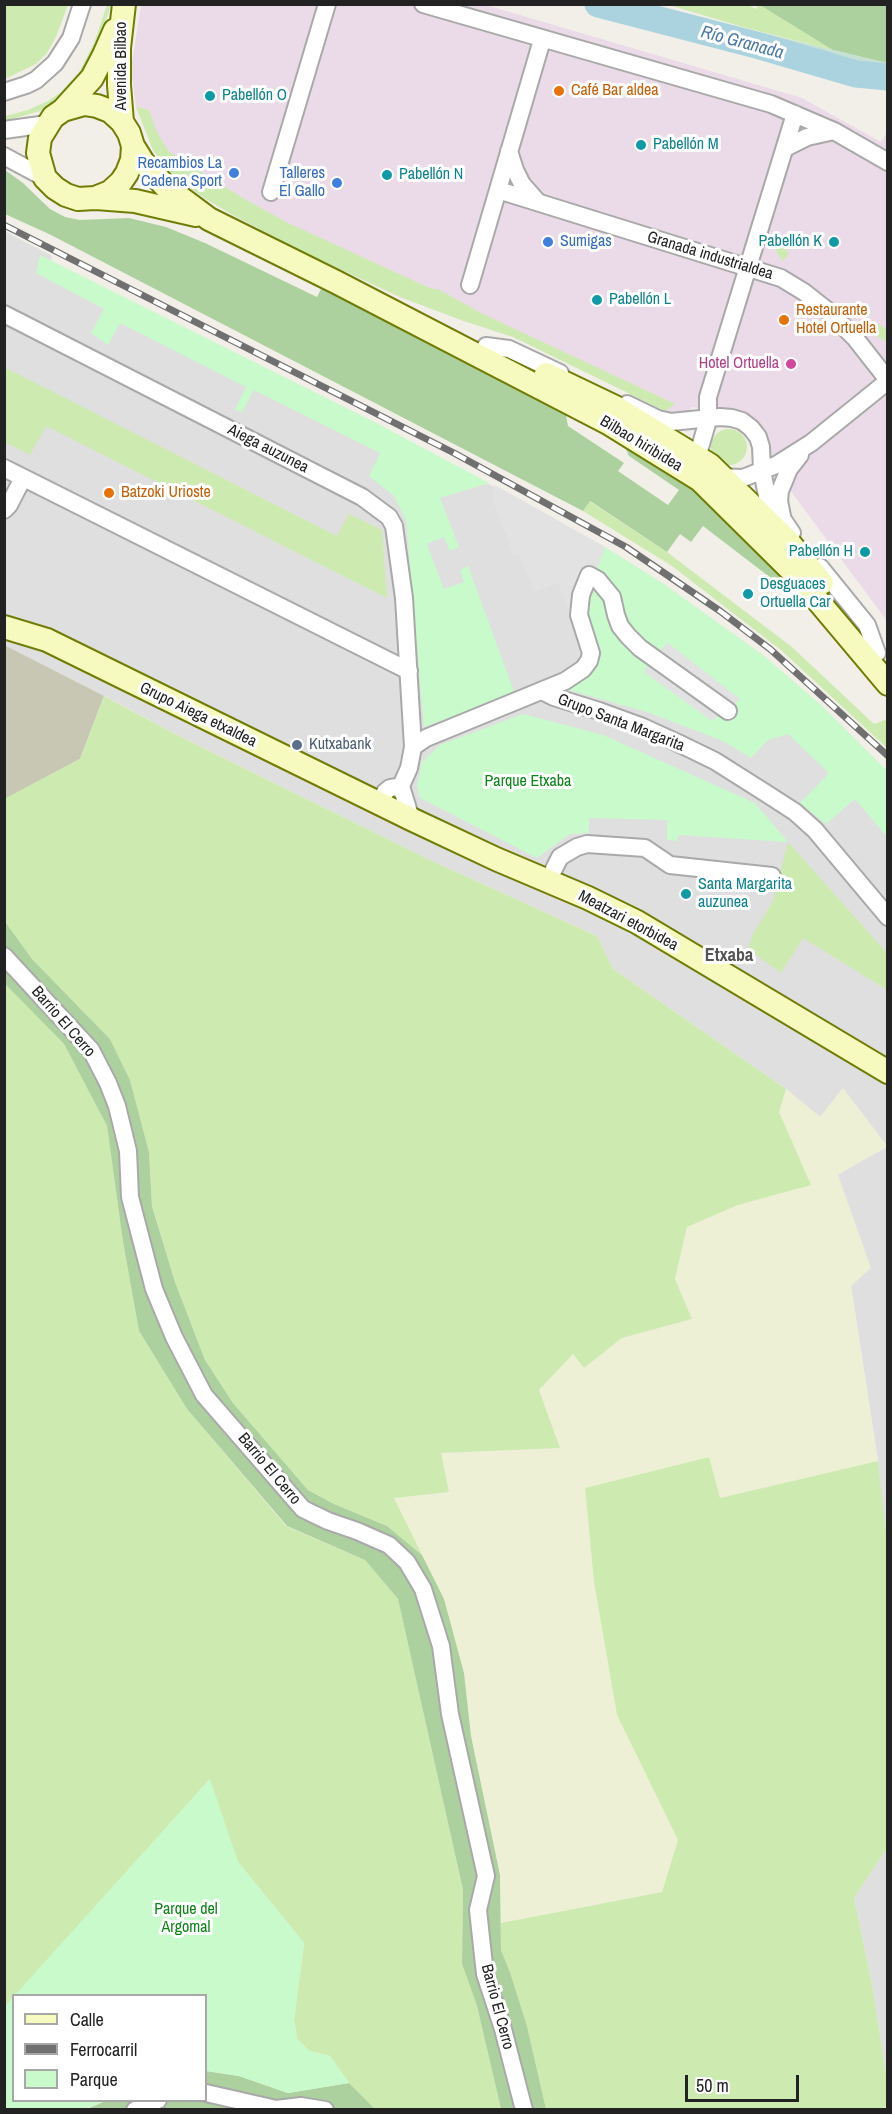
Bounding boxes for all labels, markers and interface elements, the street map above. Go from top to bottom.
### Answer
street label: Avenida Bilbao [112,22,132,110]
water label: Río Granada [698,22,786,64]
place label: Café Bar aldea [571,81,659,101]
marker: Café Bar aldea [552,84,566,98]
place label: Pabellón O [222,86,287,106]
marker: Pabellón O [203,89,217,103]
place label: Pabellón M [653,135,719,155]
marker: Pabellón M [634,138,648,152]
place label: Recambios La Cadena Sport [137,154,222,192]
place label: Talleres El Gallo [279,164,325,202]
place label: Pabellón N [399,165,463,185]
marker: Recambios La Cadena Sport [227,166,241,180]
marker: Pabellón N [380,168,394,182]
marker: Talleres El Gallo [330,176,344,190]
street label: Granada industrialdea [645,228,775,284]
place label: Sumigas [560,232,612,252]
place label: Pabellón K [759,232,822,252]
marker: Sumigas [541,235,555,249]
marker: Pabellón K [827,235,841,249]
place label: Pabellón L [609,290,671,310]
marker: Pabellón L [590,293,604,307]
place label: Restaurante Hotel Ortuella [796,301,876,339]
marker: Restaurante Hotel Ortuella [777,313,791,327]
place label: Hotel Ortuella [699,354,779,374]
marker: Hotel Ortuella [784,357,798,371]
street label: Bilbao hiribidea [596,412,686,476]
street label: Aiega auzunea [224,420,312,478]
place label: Batzoki Urioste [121,483,211,503]
marker: Batzoki Urioste [102,486,116,500]
place label: Pabellón H [789,542,853,562]
marker: Pabellón H [858,545,872,559]
place label: Desguaces Ortuella Car [760,575,831,613]
marker: Desguaces Ortuella Car [741,587,755,601]
street label: Grupo Aiega etxaldea [136,678,260,752]
street label: Grupo Santa Margarita [555,690,687,756]
place label: Kutxabank [309,735,371,755]
marker: Kutxabank [290,738,304,752]
park label: Parque Etxaba [485,772,571,792]
place label: Santa Margarita auzunea [698,875,792,913]
street label: Meatzari etorbidea [575,887,681,955]
marker: Santa Margarita auzunea [679,887,693,901]
district label: Etxaba [705,945,753,967]
street label: Barrio El Cerro [27,983,99,1061]
street label: Barrio El Cerro [234,1429,304,1509]
park label: Parque del Argomal [154,1900,218,1938]
street label: Barrio El Cerro [476,1962,518,2052]
legend [12,1994,207,2102]
text: Calle [70,2007,104,2032]
text: Ferrocarril [70,2037,137,2062]
scale bar [688,2063,802,2101]
text: Parque [70,2067,118,2092]
text: 50 m [696,2073,729,2098]

